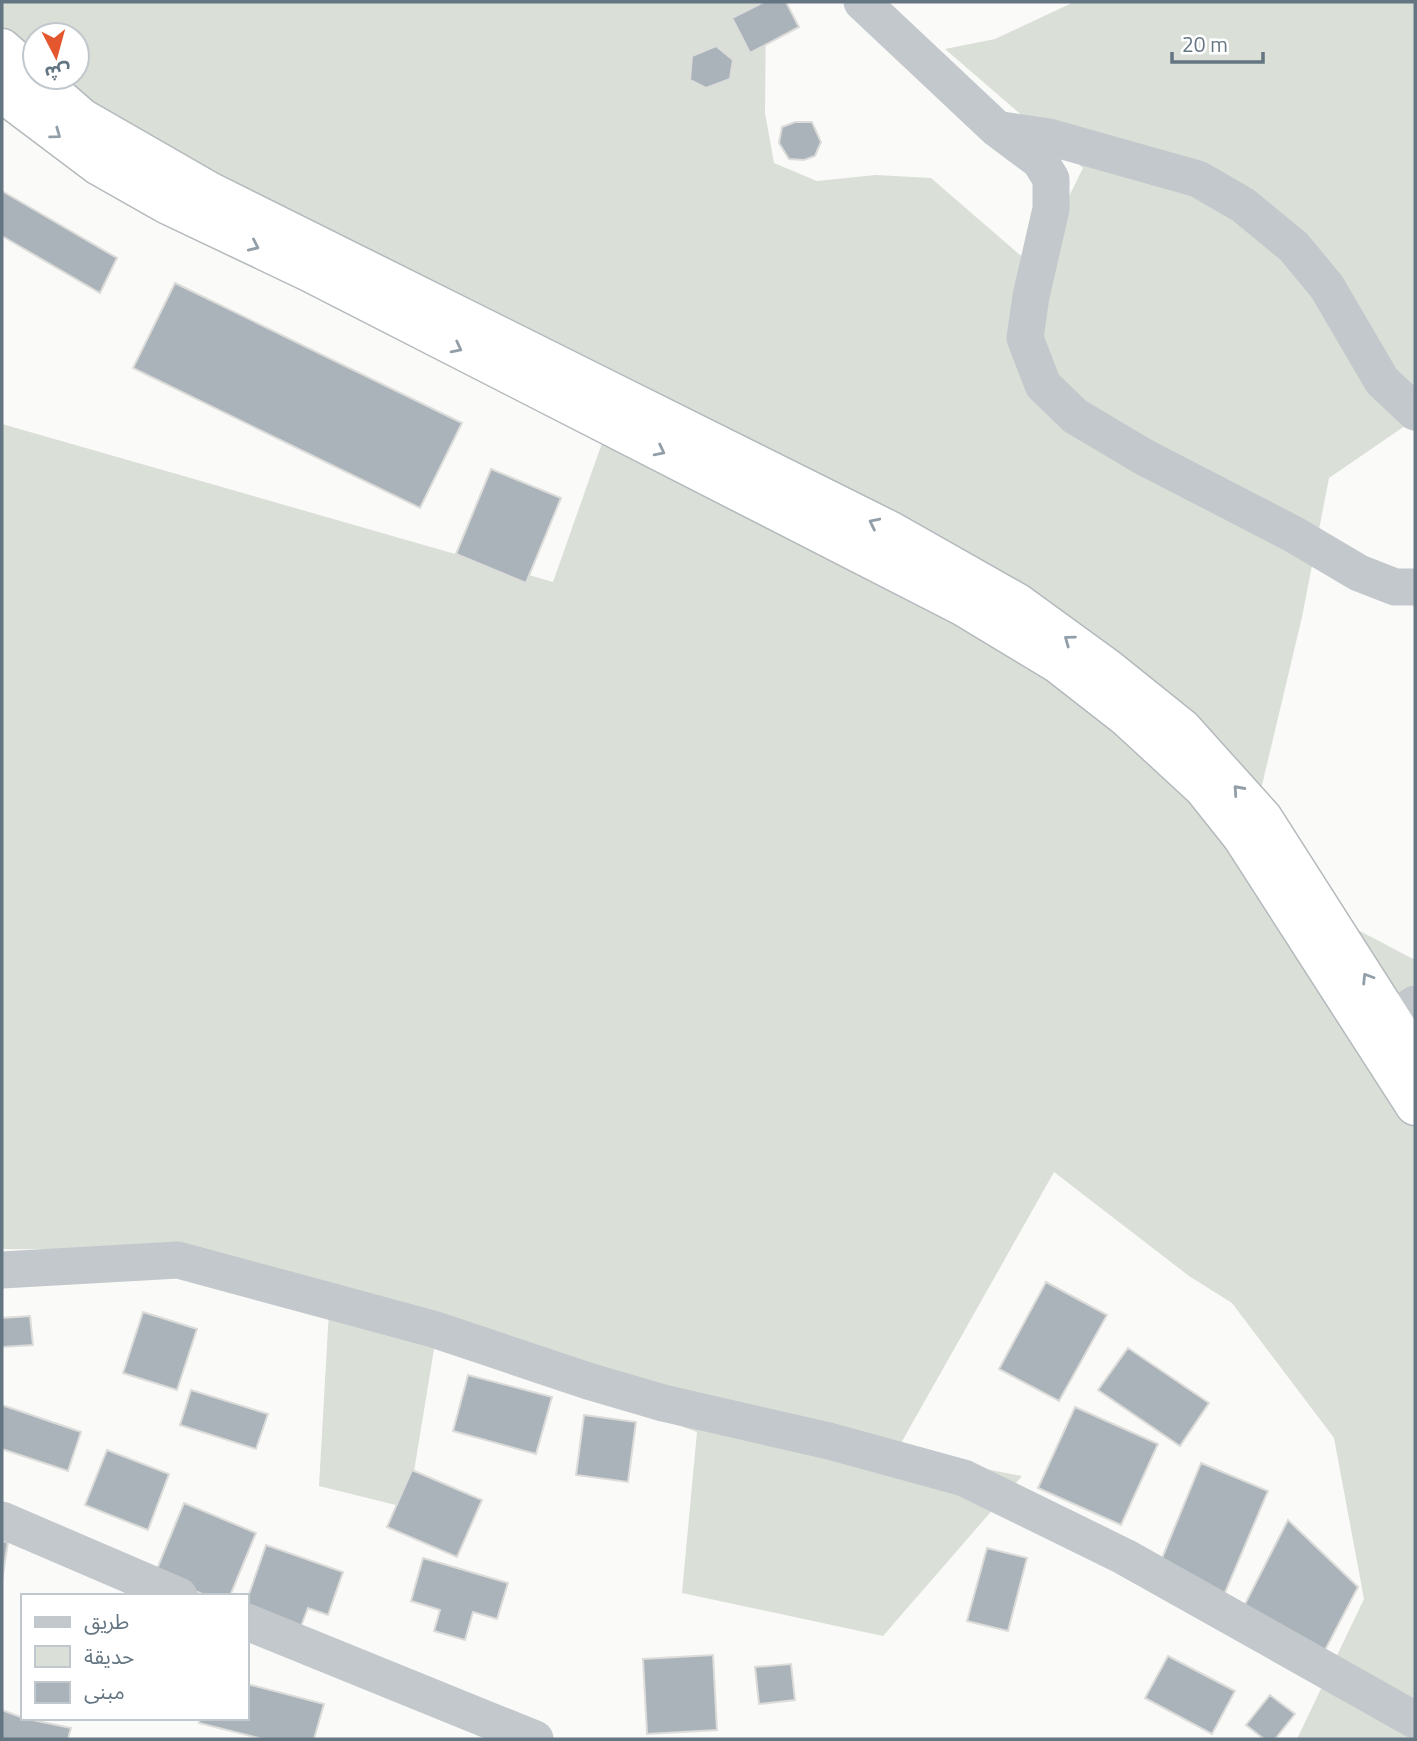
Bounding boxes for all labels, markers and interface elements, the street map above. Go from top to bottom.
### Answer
north arrow [21,21,91,91]
scale bar [1172,21,1263,65]
text: 20 m [1182,28,1228,60]
text: ش [43,58,72,89]
one-way arrow [48,126,61,138]
one-way arrow [247,238,259,252]
one-way arrow [450,339,462,353]
one-way arrow [653,443,665,457]
one-way arrow [869,518,881,532]
one-way arrow [1064,636,1077,648]
one-way arrow [1234,785,1246,798]
one-way arrow [1362,972,1375,985]
legend [21,1594,248,1720]
text: طريق [84,1605,129,1637]
text: حديقة [84,1640,134,1672]
text: مبنى [84,1675,125,1707]

